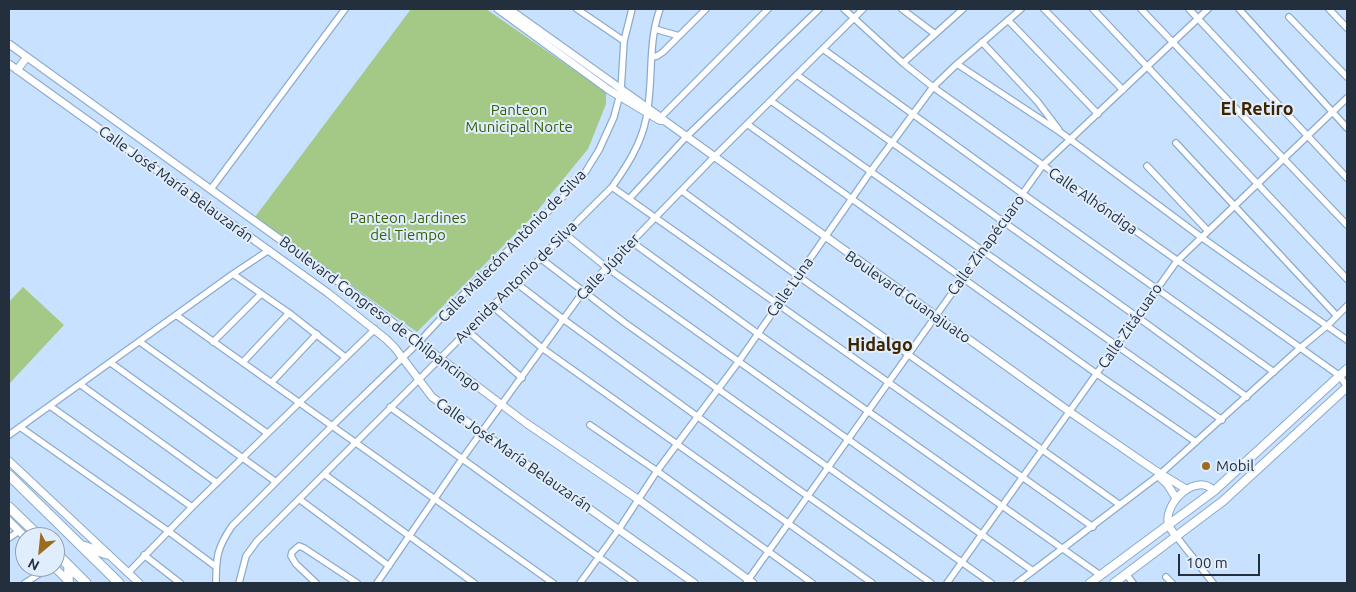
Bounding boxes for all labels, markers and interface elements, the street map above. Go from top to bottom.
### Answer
district label: El Retiro [1220,98,1294,120]
park label: Panteon Municipal Norte [465,101,573,136]
street label: Calle José María Belauzarán [95,122,257,246]
street label: Calle Alhóndiga [1045,164,1141,238]
street label: Calle Malecón Antônio de Silva [434,166,590,326]
street label: Calle Zinapécuaro [944,191,1028,299]
park label: Panteon Jardines del Tiempo [350,209,466,244]
street label: Avenida Antonio de Silva [451,217,581,347]
street label: Calle Júpiter [573,230,643,304]
street label: Boulevard Congreso de Chilpancingo [276,232,484,396]
street label: Boulevard Guanajuato [842,247,974,347]
street label: Calle Luna [763,254,817,320]
street label: Calle Zitácuaro [1094,280,1166,372]
district label: Hidalgo [847,334,913,356]
street label: Calle José María Belauzarán [432,394,596,516]
place label: Mobil [1216,457,1254,475]
marker: Mobil [1200,460,1212,472]
north arrow [15,527,65,577]
scale bar [1181,544,1264,576]
text: 100 m [1186,554,1228,571]
text: N [25,555,42,574]

